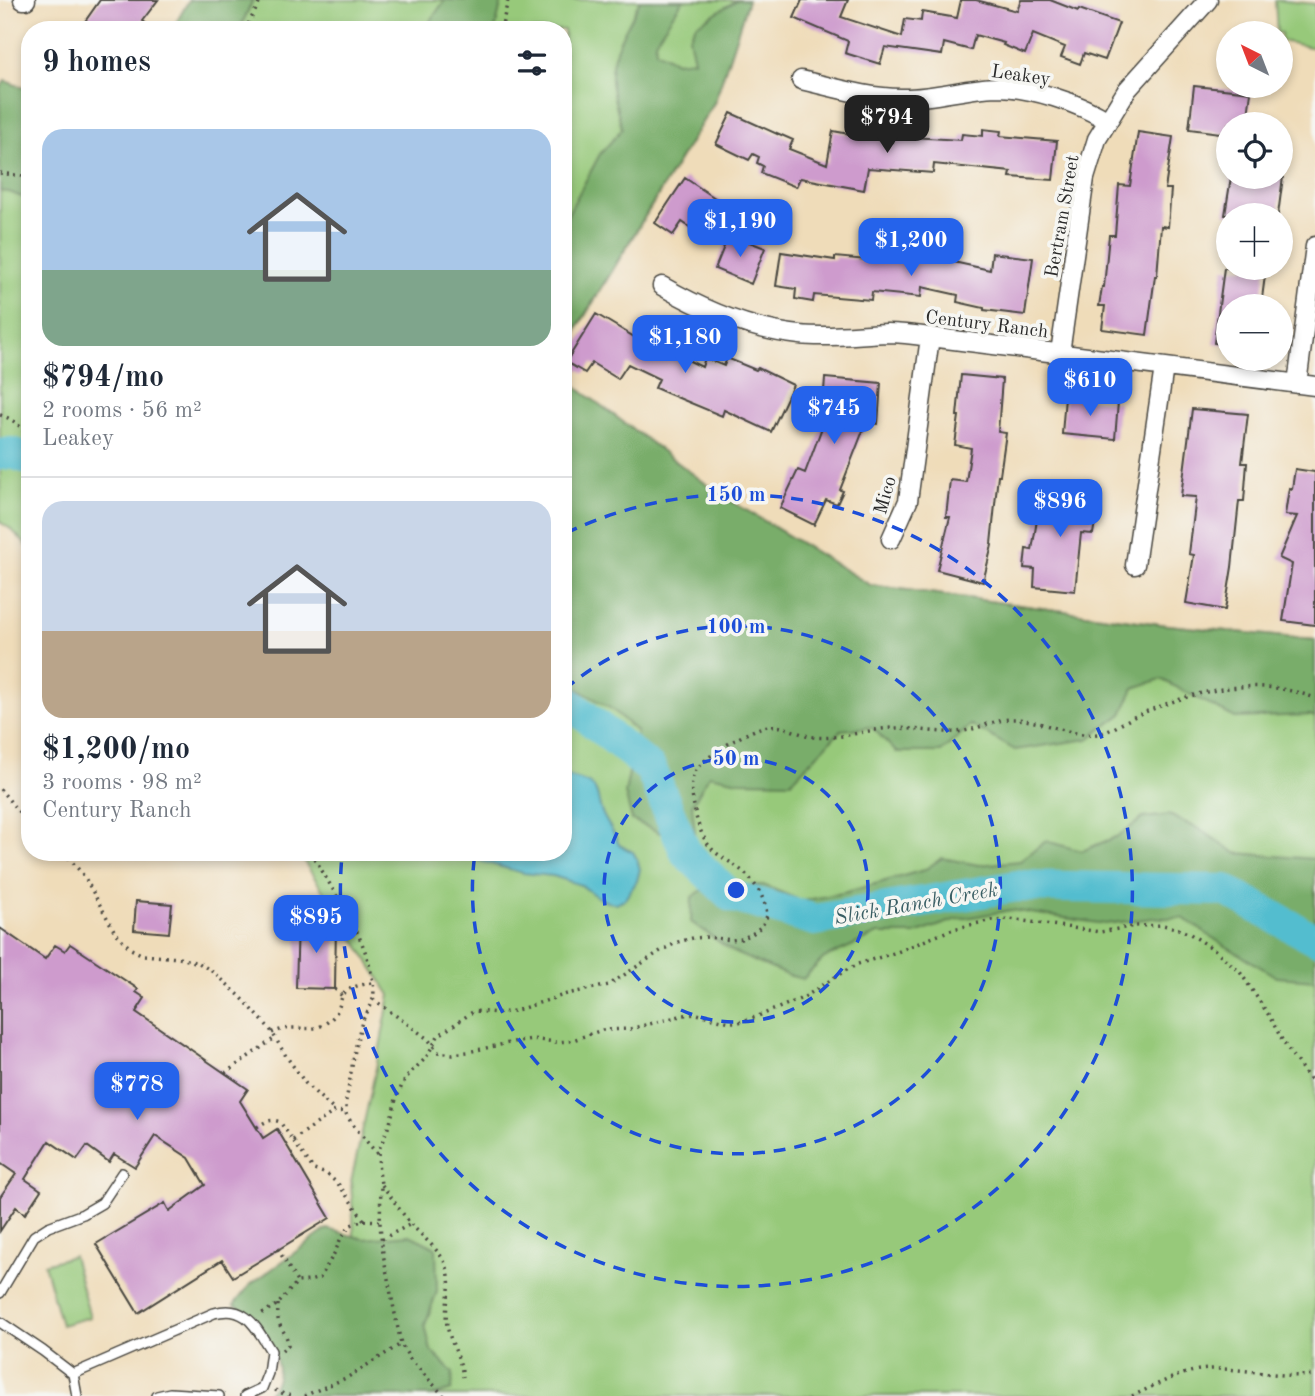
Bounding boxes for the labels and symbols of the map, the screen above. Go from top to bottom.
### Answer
north arrow [1216,21,1293,98]
street label: Leakey [990,63,1051,90]
pin: $794 [846,96,928,155]
street label: Bertram Street [1043,154,1084,279]
pin: $1,190 [683,200,797,259]
pin: $1,200 [854,218,968,278]
street label: Century Ranch [924,309,1049,342]
pin: $1,180 [628,316,742,375]
pin: $610 [1049,358,1131,418]
pin: $745 [793,386,875,446]
street label: Mico [872,474,901,517]
pin: $896 [1019,480,1101,539]
text: 150 m [706,485,766,506]
text: 100 m [706,617,766,638]
text: 50 m [712,749,760,770]
centre of rings [724,878,748,902]
water label: Slick Ranch Creek [833,880,1000,929]
pin: $895 [275,895,357,955]
pin: $778 [96,1062,178,1122]

